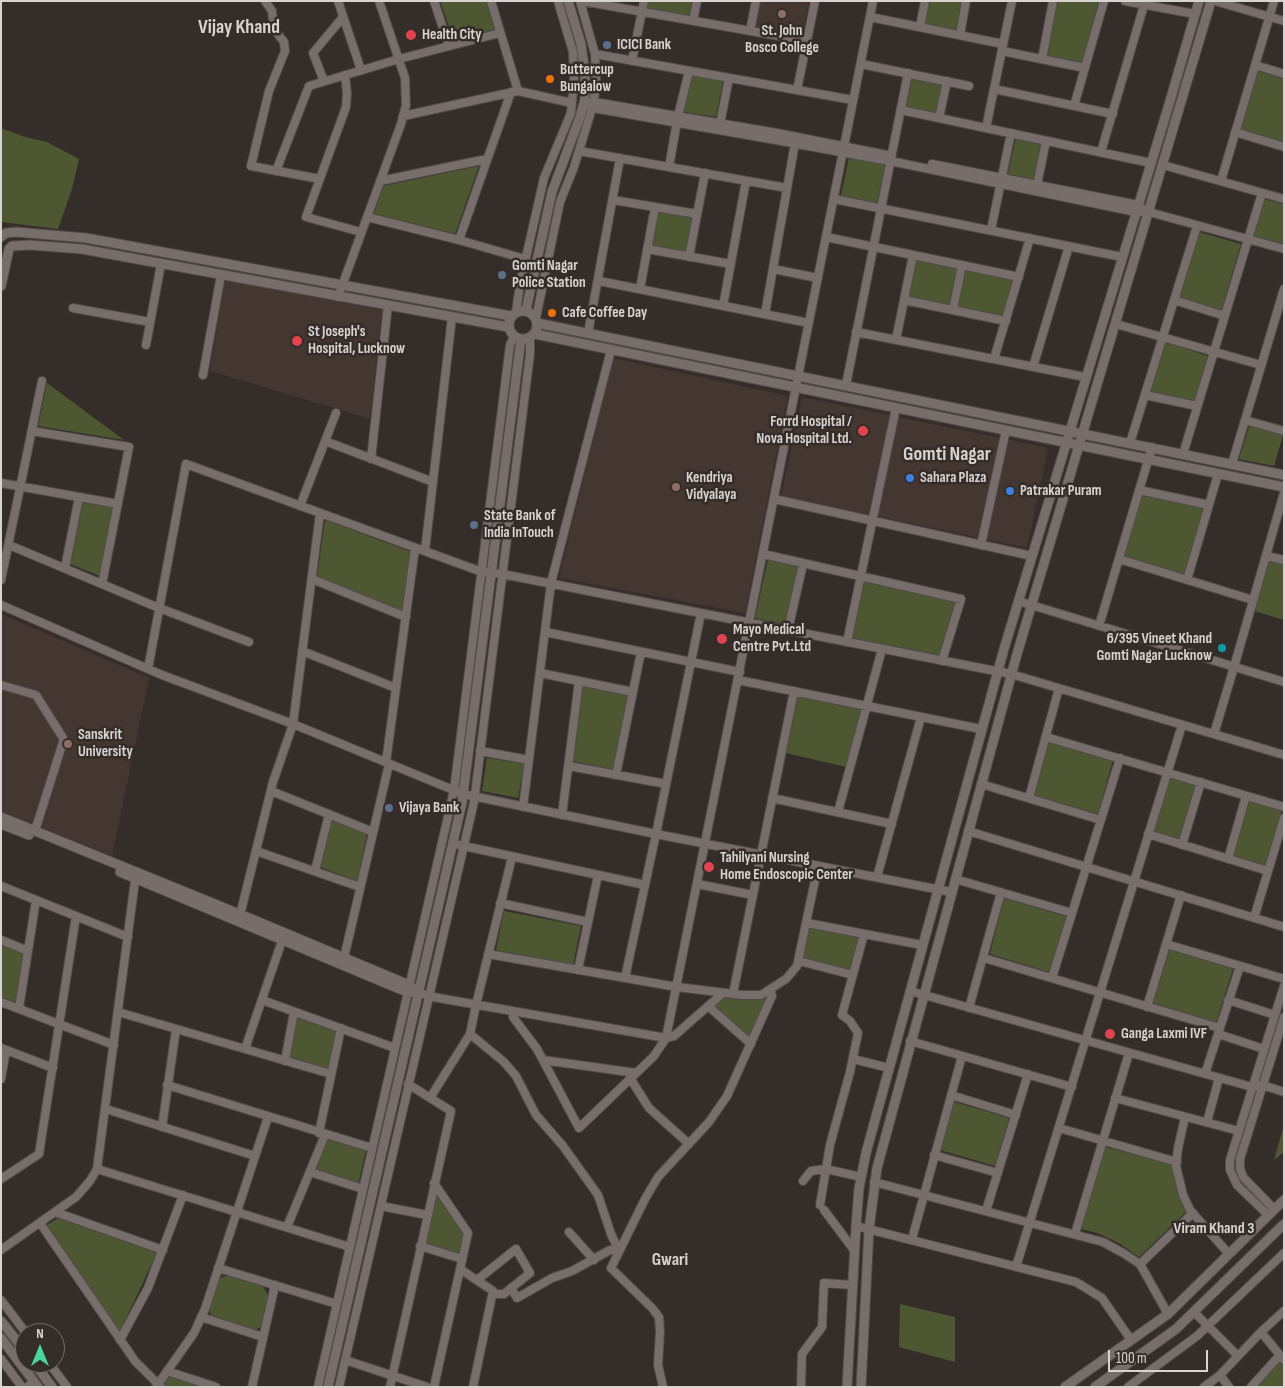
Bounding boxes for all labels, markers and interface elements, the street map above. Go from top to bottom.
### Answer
marker: St. John Bosco College [776,8,788,20]
district label: Vijay Khand [198,16,280,40]
place label: St. John Bosco College [745,22,819,57]
place label: Health City [422,26,482,44]
marker: Health City [404,28,418,42]
place label: ICICI Bank [617,36,671,54]
marker: ICICI Bank [601,39,613,51]
place label: Buttercup Bungalow [560,61,614,96]
marker: Buttercup Bungalow [544,73,556,85]
place label: Gomti Nagar Police Station [512,257,586,292]
marker: Gomti Nagar Police Station [496,269,508,281]
place label: Cafe Coffee Day [562,304,647,322]
marker: Cafe Coffee Day [546,307,558,319]
place label: St Joseph's Hospital, Lucknow [308,323,405,358]
marker: St Joseph's Hospital, Lucknow [290,334,304,348]
place label: Forrd Hospital / Nova Hospital Ltd. [756,413,852,448]
marker: Forrd Hospital / Nova Hospital Ltd. [856,424,870,438]
district label: Gomti Nagar [903,443,991,467]
place label: Kendriya Vidyalaya [686,469,736,504]
place label: Sahara Plaza [920,469,986,487]
marker: Sahara Plaza [904,472,916,484]
marker: Kendriya Vidyalaya [670,481,682,493]
place label: Patrakar Puram [1020,482,1102,500]
marker: Patrakar Puram [1004,485,1016,497]
place label: State Bank of India InTouch [484,507,555,542]
marker: State Bank of India InTouch [468,519,480,531]
place label: Mayo Medical Centre Pvt.Ltd [733,621,811,656]
place label: 6/395 Vineet Khand Gomti Nagar Lucknow [1096,630,1212,665]
marker: Mayo Medical Centre Pvt.Ltd [715,632,729,646]
marker: 6/395 Vineet Khand Gomti Nagar Lucknow [1216,642,1228,654]
place label: Sanskrit University [78,726,133,761]
marker: Sanskrit University [62,738,74,750]
place label: Vijaya Bank [399,799,459,817]
marker: Vijaya Bank [383,802,395,814]
place label: Tahilyani Nursing Home Endoscopic Center [720,849,853,884]
marker: Tahilyani Nursing Home Endoscopic Center [702,860,716,874]
place label: Ganga Laxmi IVF [1121,1025,1207,1043]
marker: Ganga Laxmi IVF [1103,1027,1117,1041]
district label: Viram Khand 3 [1174,1219,1254,1239]
district label: Gwari [652,1249,688,1271]
north arrow [15,1323,65,1373]
text: N [36,1325,44,1342]
scale bar [1110,1340,1210,1372]
text: 100 m [1116,1349,1147,1368]

